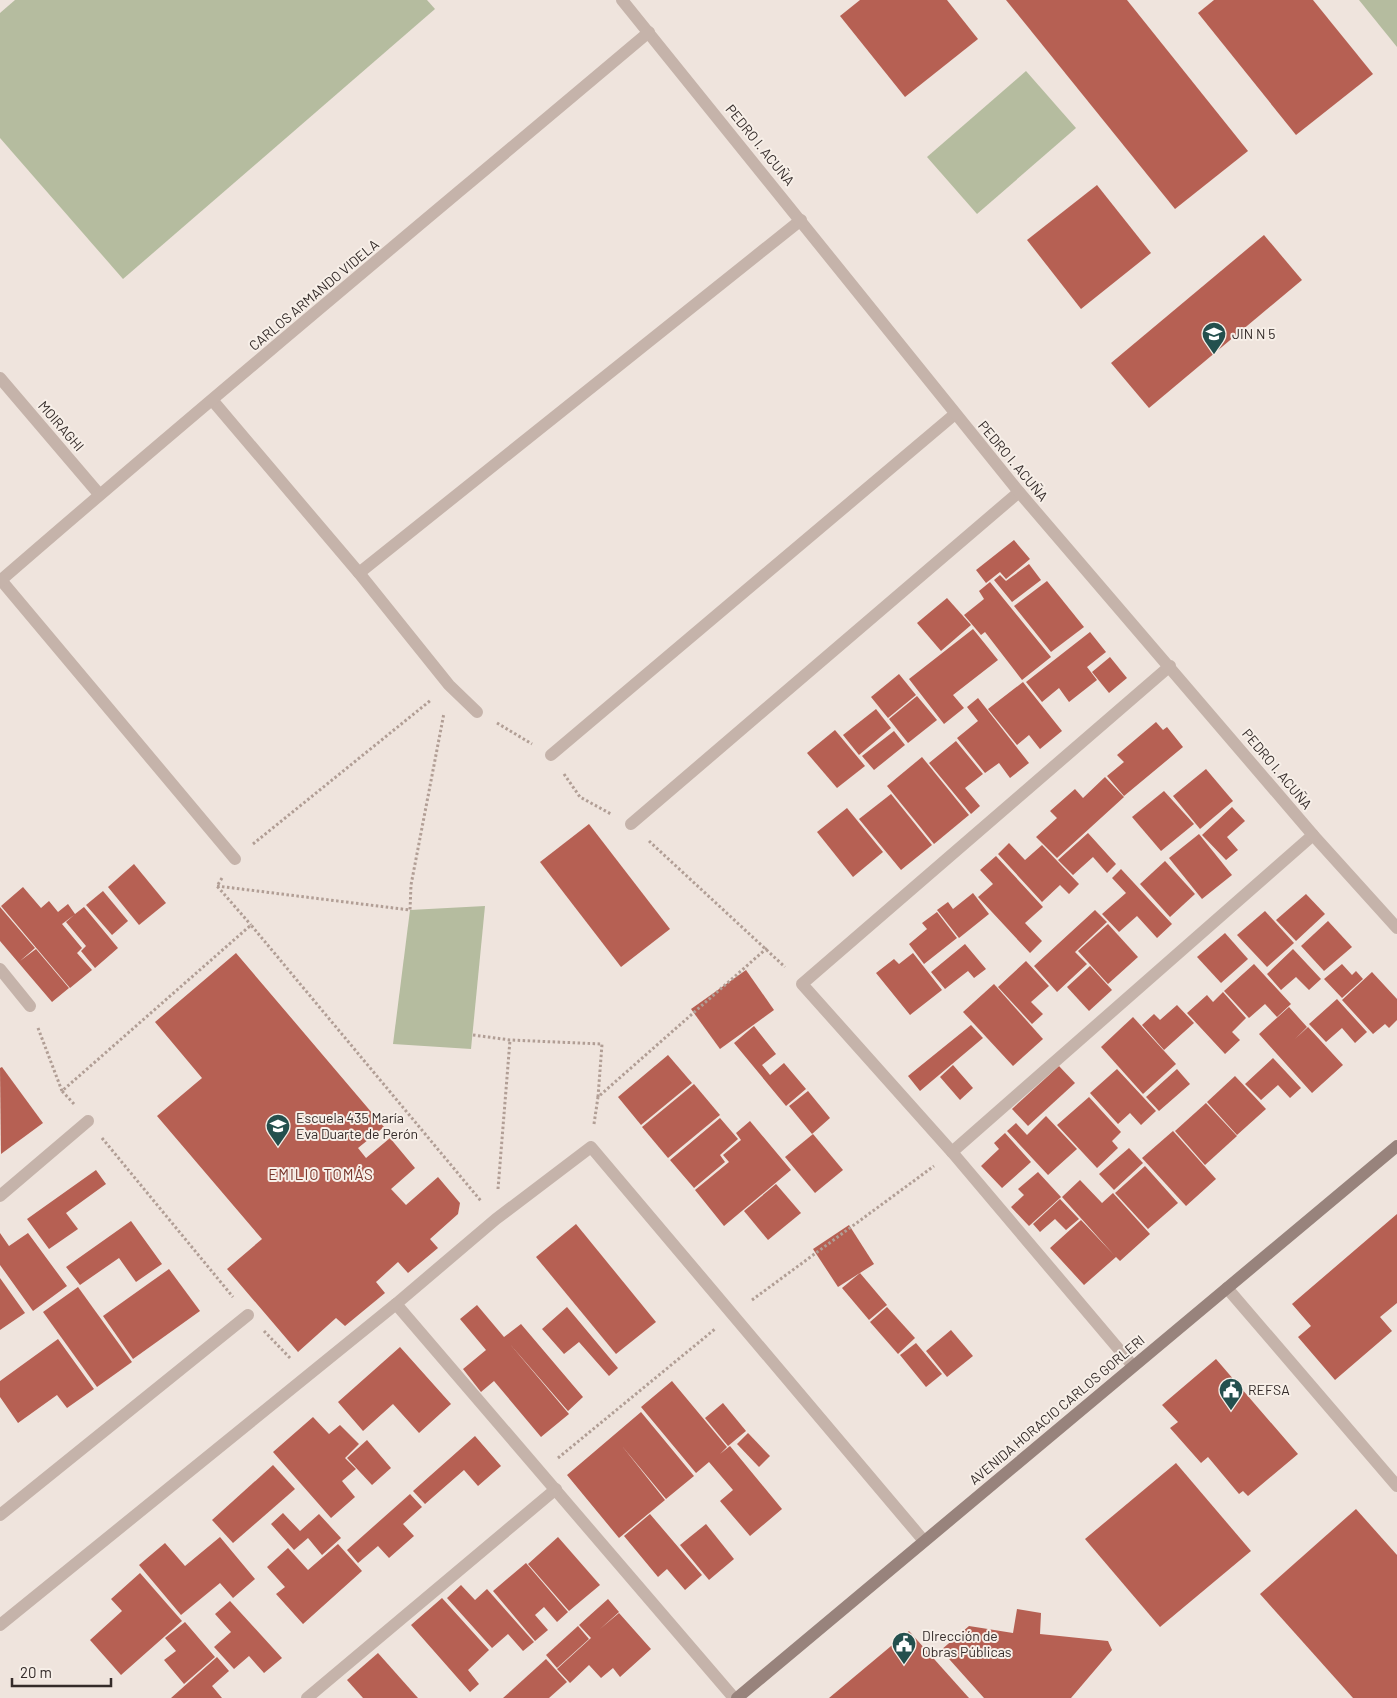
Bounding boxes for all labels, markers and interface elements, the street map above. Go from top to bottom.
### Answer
street label: PEDRO I. ACUÑA [722,101,799,189]
street label: CARLOS ARMANDO VIDELA [245,235,382,354]
school or university icon: JIN N 5 [1201,321,1227,355]
place label: JIN N 5 [1232,325,1275,342]
street label: MOIRAGHI [35,397,88,454]
street label: PEDRO I. ACUÑA [975,417,1052,505]
street label: PEDRO I. ACUÑA [1239,725,1316,813]
place label: Escuela 435 María Eva Duarte de Perón [296,1109,418,1142]
school or university icon: Escuela 435 María Eva Duarte de Perón [265,1113,291,1147]
district label: EMILIO TOMÁS [268,1165,374,1183]
street label: AVENIDA HORACIO CARLOS GORLERI [966,1331,1148,1488]
public building icon: REFSA [1218,1377,1244,1411]
place label: REFSA [1248,1381,1290,1398]
place label: DIrección de Obras Públicas [922,1627,1012,1660]
public building icon: DIrección de Obras Públicas [891,1631,917,1665]
scale bar [12,1656,111,1688]
text: 20 m [20,1663,52,1681]

